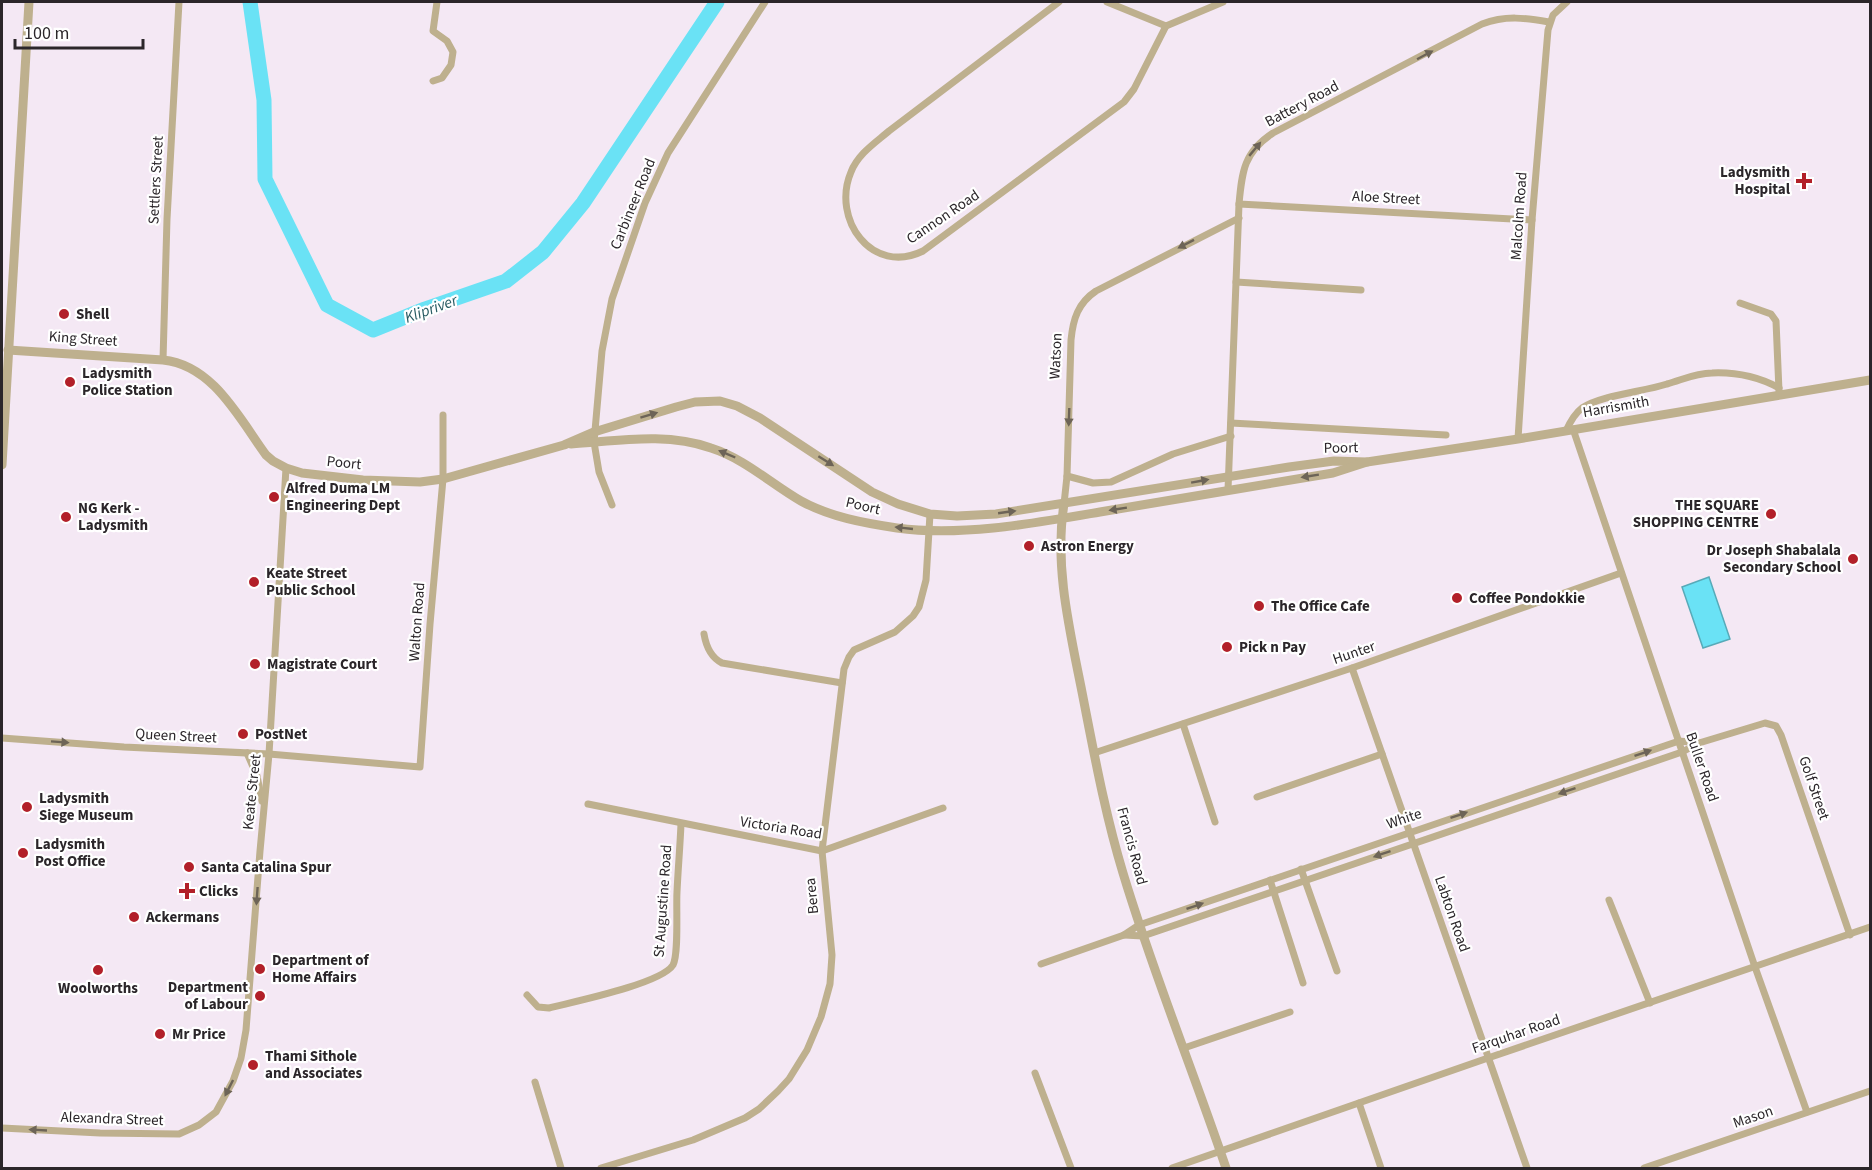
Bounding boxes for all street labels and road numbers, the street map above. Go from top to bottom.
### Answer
street label: Battery Road [1261,76,1343,132]
street label: Settlers Street [143,135,169,225]
street label: Carbineer Road [605,155,661,253]
street label: Malcolm Road [1505,171,1533,261]
street label: Cannon Road [902,185,984,249]
street label: Aloe Street [1351,186,1421,210]
street label: King Street [48,326,118,352]
street label: Watson [1044,332,1068,380]
street label: Harrismith [1581,391,1651,423]
street label: Poort [1323,437,1359,459]
street label: Poort [326,451,362,475]
street label: Poort [844,492,882,520]
street label: Walton Road [404,582,430,662]
street label: Hunter [1330,636,1379,670]
street label: Queen Street [135,723,217,749]
street label: Buller Road [1680,729,1724,805]
street label: Keate Street [238,753,266,831]
street label: Golf Street [1793,753,1835,823]
street label: White [1384,803,1424,835]
street label: Francis Road [1112,805,1152,887]
street label: Victoria Road [738,811,824,845]
street label: St Augustine Road [649,844,677,958]
street label: Labton Road [1429,873,1475,955]
street label: Berea [800,877,824,915]
street label: Farquhar Road [1469,1009,1563,1059]
street label: Mason [1730,1100,1776,1134]
street label: Alexandra Street [60,1107,164,1131]

